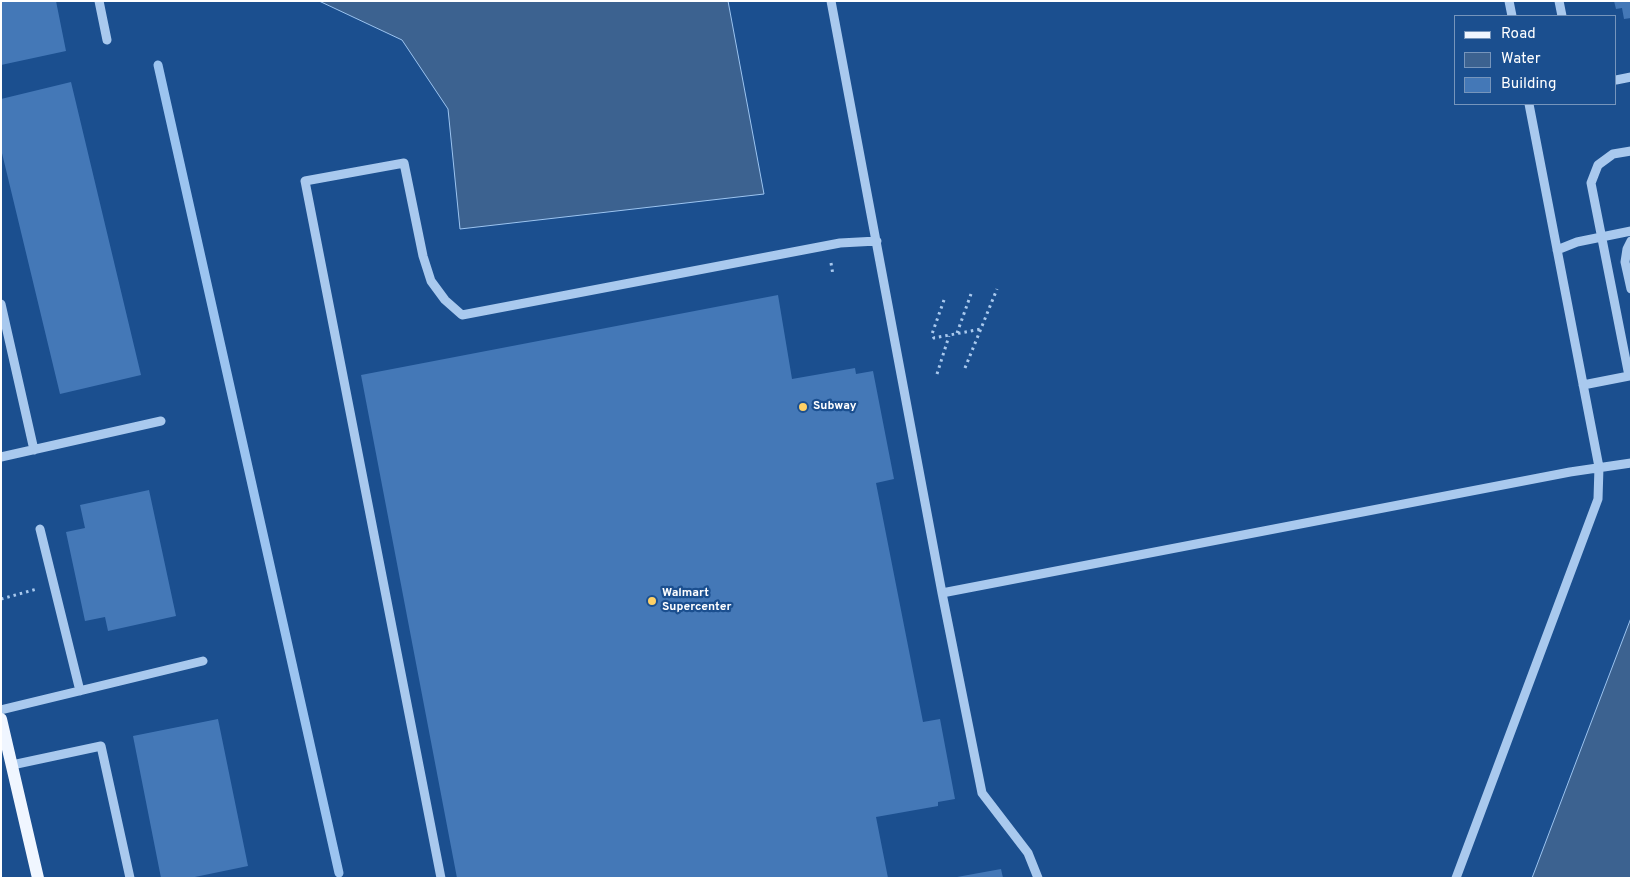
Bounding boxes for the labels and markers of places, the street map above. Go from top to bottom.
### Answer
place label: Subway [813,400,857,414]
marker: Subway [797,401,809,413]
place label: Walmart Supercenter [662,587,731,615]
marker: Walmart Supercenter [646,595,658,607]

